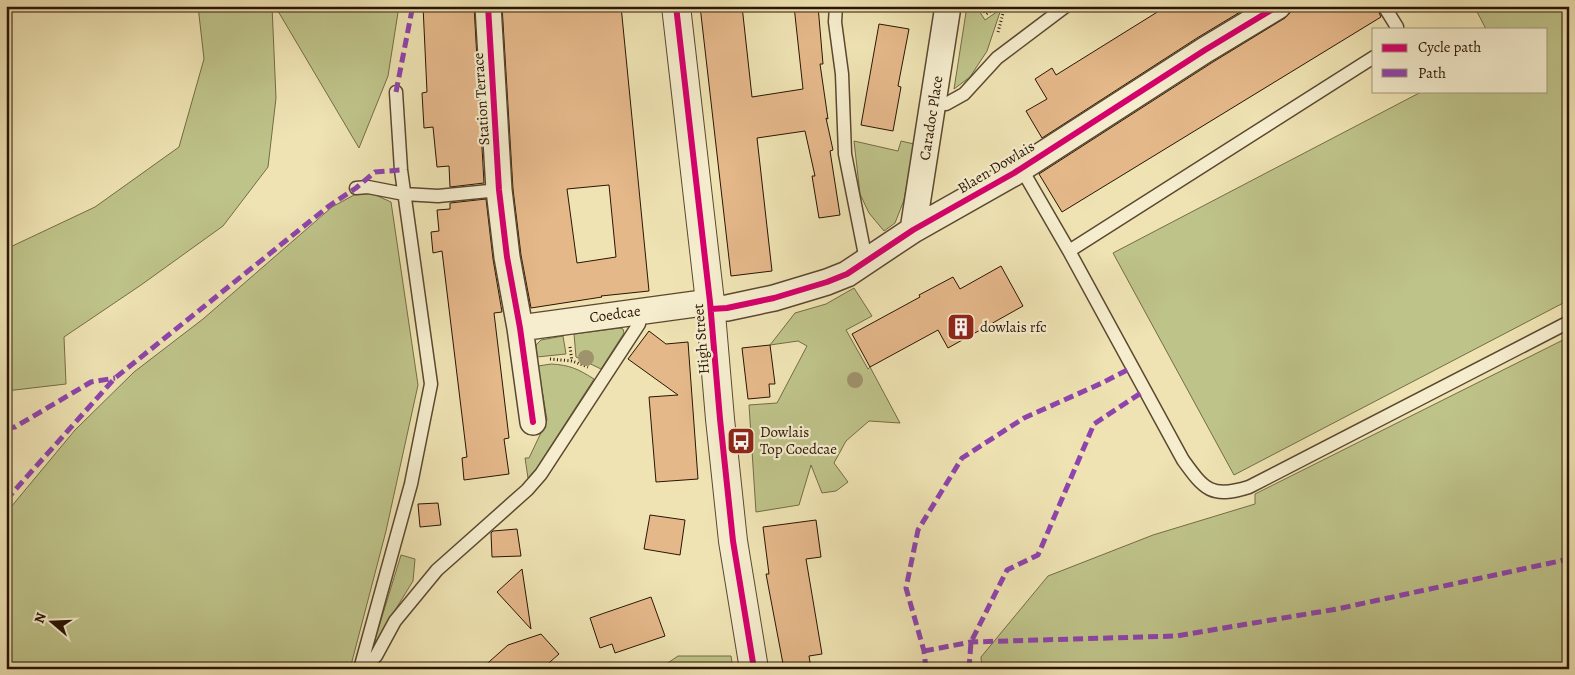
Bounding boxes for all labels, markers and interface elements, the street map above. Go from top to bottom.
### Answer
legend [1372,28,1548,92]
text: Cycle path [1418,37,1481,57]
street label: Station Terrace [468,52,494,146]
text: Path [1418,63,1446,83]
street label: Caradoc Place [914,74,948,162]
street label: Blaen Dowlais [954,136,1038,198]
street label: Coedcae [588,300,642,327]
street label: High Street [688,303,714,375]
building icon: dowlais rfc [946,312,976,342]
place label: dowlais rfc [980,317,1047,337]
place label: Dowlais Top Coedcae [760,422,837,459]
bus stop icon: Dowlais Top Coedcae [726,426,756,456]
north arrow [28,598,78,648]
text: N [30,610,51,626]

